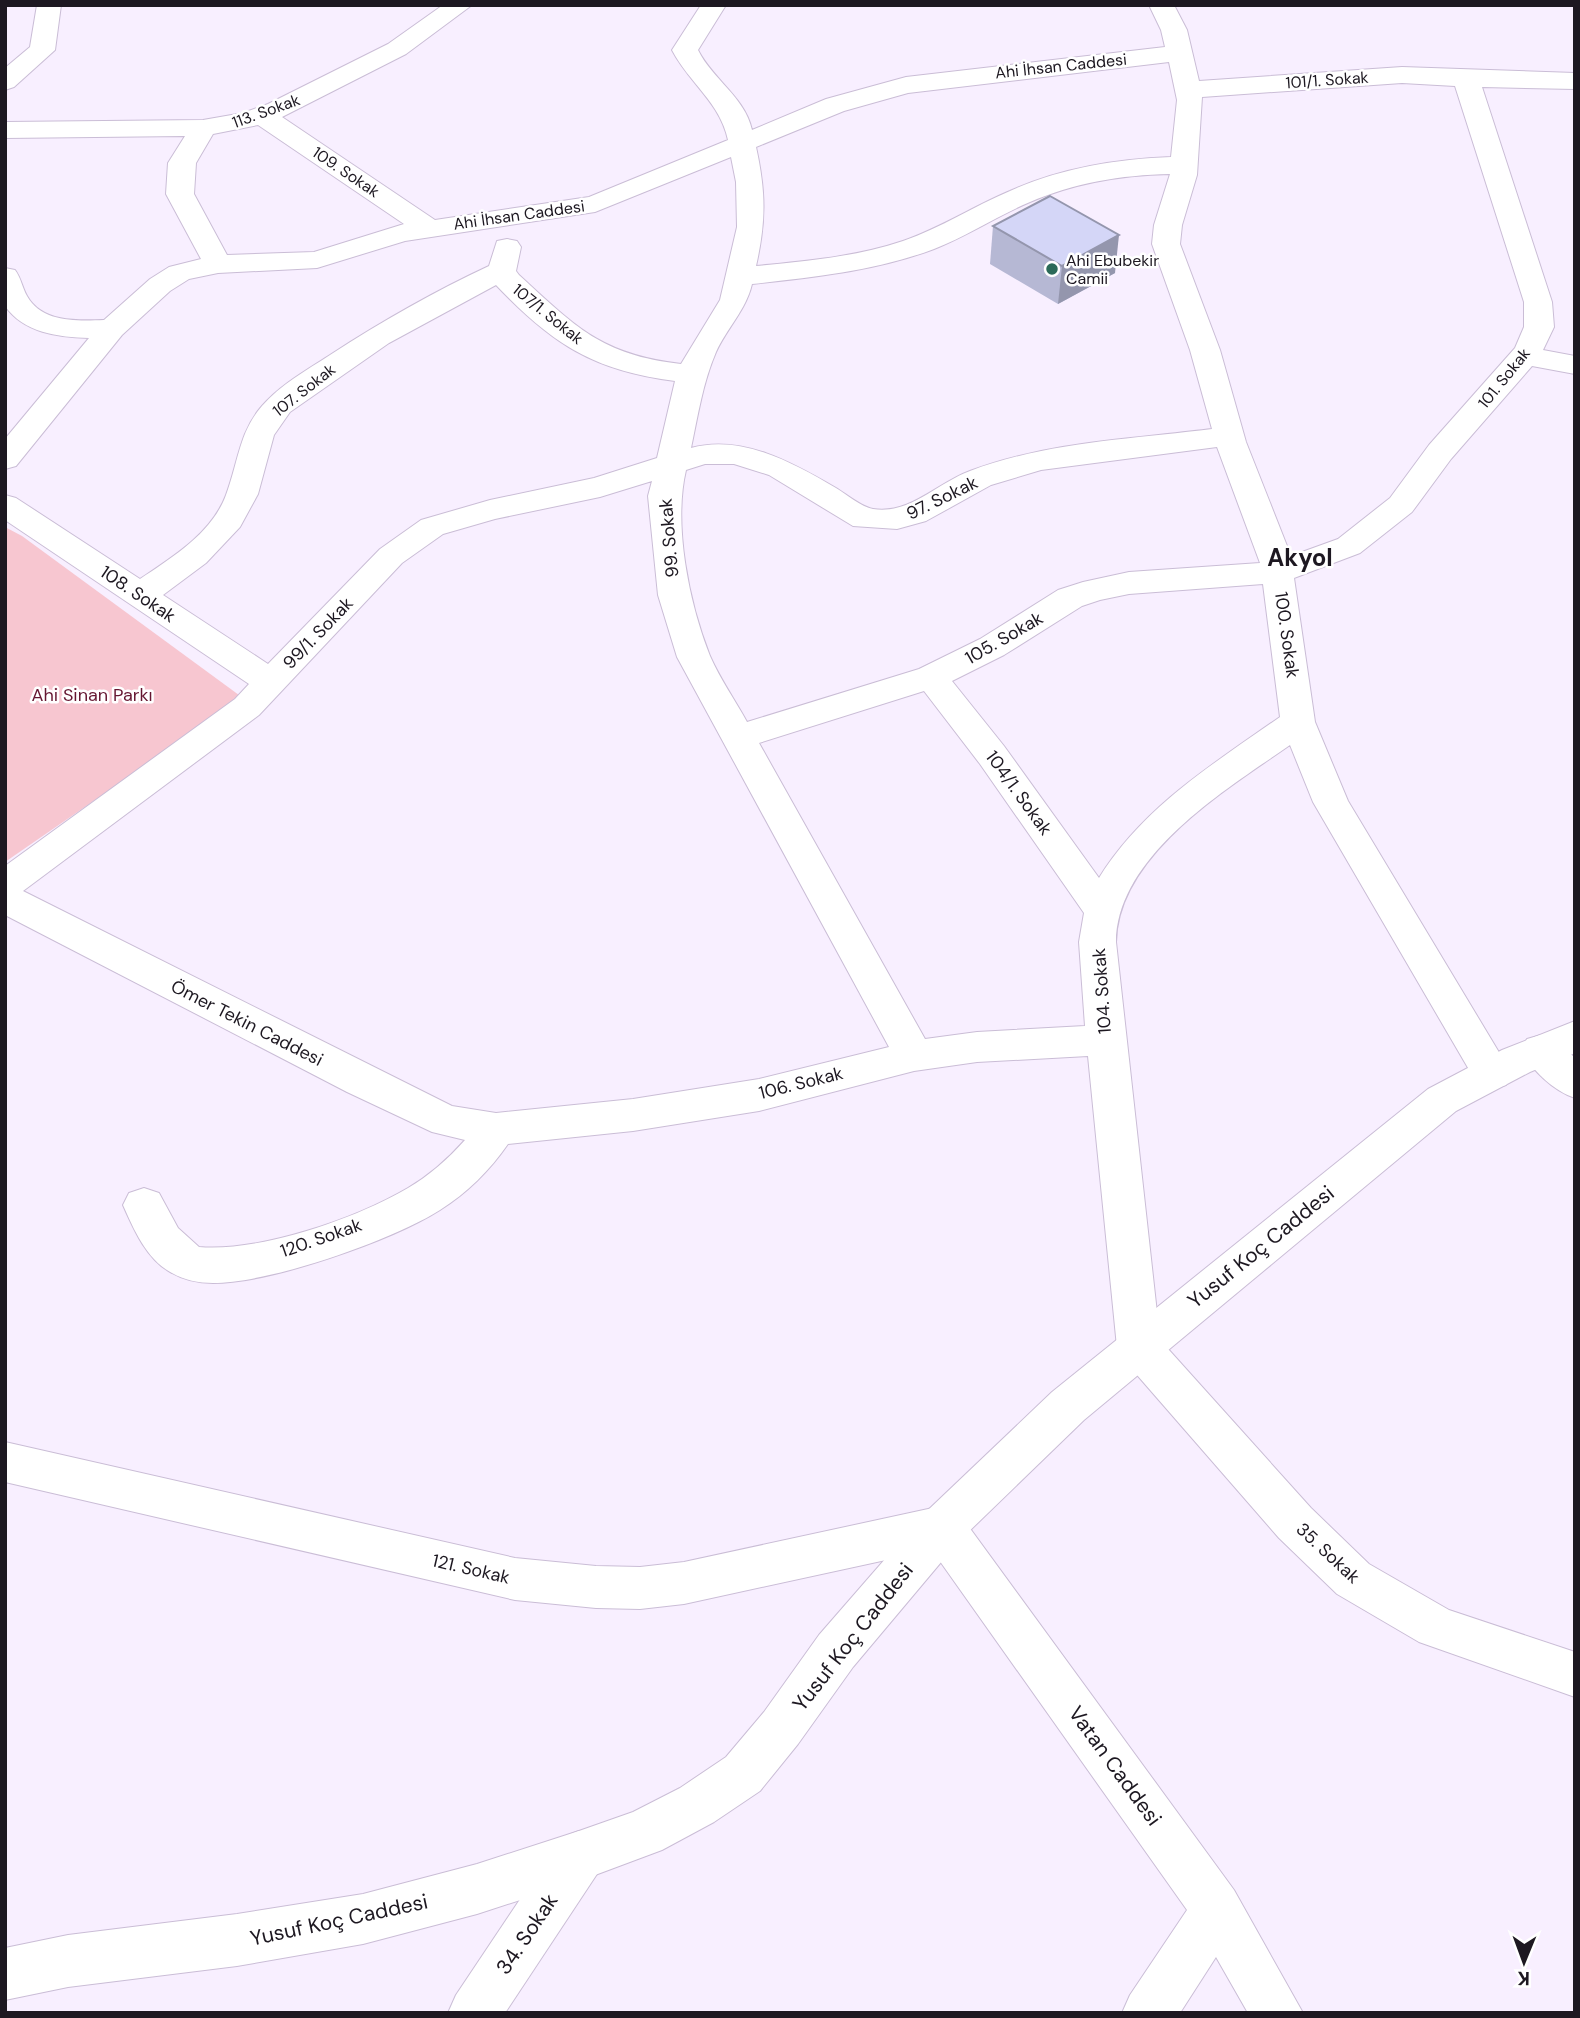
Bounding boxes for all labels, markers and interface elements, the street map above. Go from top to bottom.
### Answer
street label: Ahi İhsan Caddesi [994,49,1128,83]
street label: 101/1. Sokak [1285,67,1369,93]
street label: 113. Sokak [229,89,303,133]
street label: 109. Sokak [308,142,384,202]
street label: Ahi İhsan Caddesi [452,195,586,235]
place label: Ahi Ebubekir Camii [1066,250,1159,289]
marker: Ahi Ebubekir Camii [1044,261,1060,277]
street label: 107/1. Sokak [508,279,588,349]
street label: 101. Sokak [1473,343,1535,413]
street label: 107. Sokak [268,359,340,421]
street label: 97. Sokak [902,470,982,526]
street label: 99. Sokak [654,497,684,579]
district label: Akyol [1267,542,1333,573]
street label: 108. Sokak [96,560,180,628]
street label: 100. Sokak [1269,590,1305,680]
street label: 99/1. Sokak [278,592,358,674]
street label: 105. Sokak [961,606,1047,670]
park label: Ahi Sinan Parkı [32,683,152,707]
street label: 104/1. Sokak [980,746,1058,840]
street label: 104. Sokak [1087,947,1117,1035]
street label: Ömer Tekin Caddesi [167,974,327,1072]
street label: 106. Sokak [756,1061,846,1105]
street label: Yusuf Koç Caddesi [1182,1179,1340,1315]
street label: 120. Sokak [277,1213,365,1263]
street label: 35. Sokak [1291,1517,1365,1589]
street label: 121. Sokak [430,1548,512,1590]
street label: Yusuf Koç Caddesi [786,1557,920,1717]
street label: Vatan Caddesi [1062,1700,1168,1832]
street label: Yusuf Koç Caddesi [248,1887,430,1953]
street label: 34. Sokak [490,1888,565,1980]
north arrow [1489,1927,1559,1997]
text: K [1517,1966,1530,1991]

